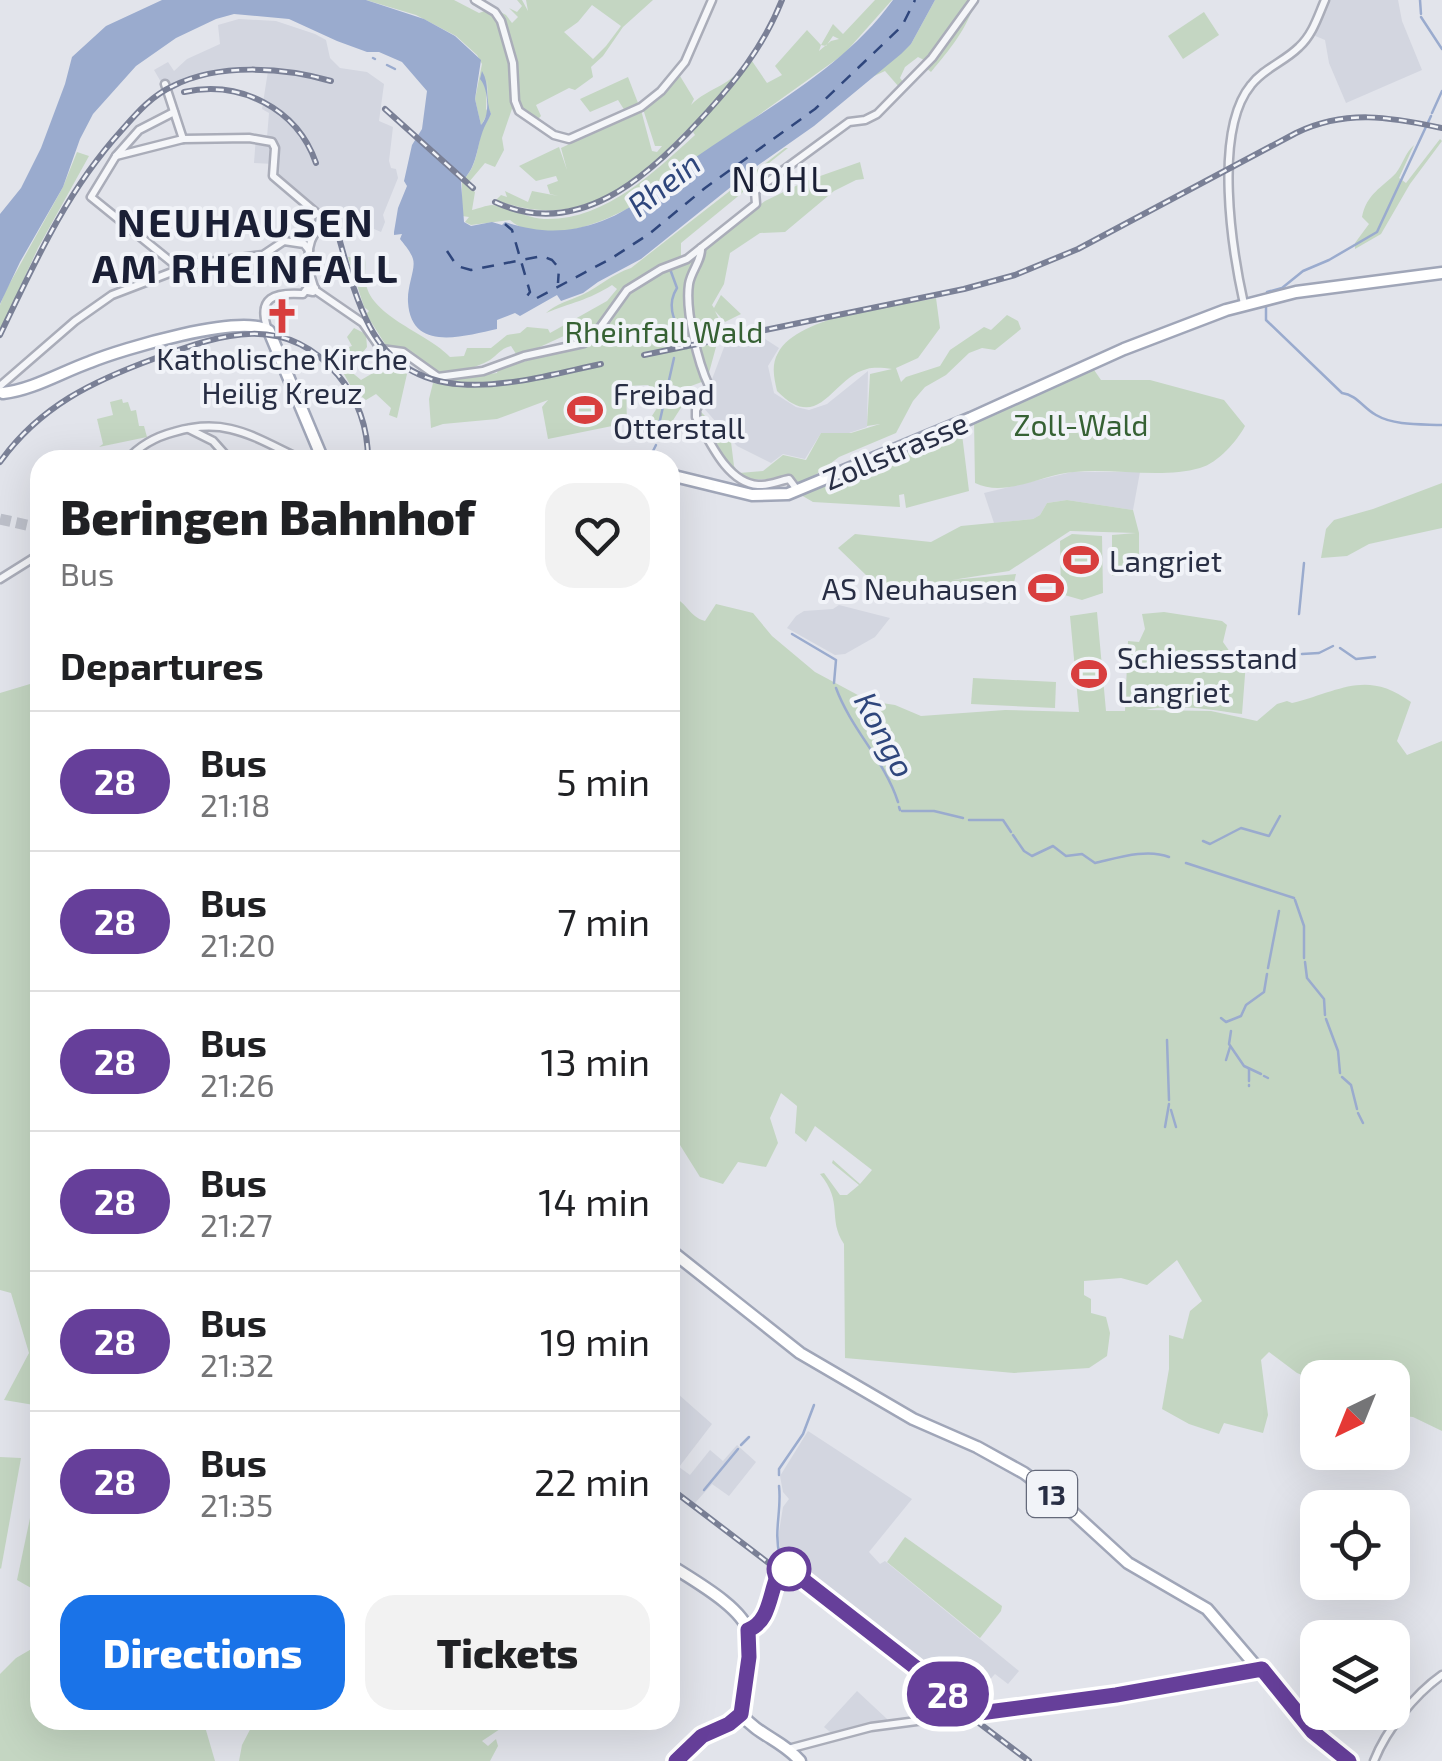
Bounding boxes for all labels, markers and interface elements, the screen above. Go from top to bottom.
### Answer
water label: Rhein [619,143,707,223]
district label: NOHL [731,157,831,199]
district label: NEUHAUSEN AM RHEINFALL [92,197,400,291]
church icon: Katholische Kirche Heilig Kreuz [263,297,301,335]
park label: Rheinfall Wald [565,313,763,349]
place label: Katholische Kirche Heilig Kreuz [156,340,408,410]
place label: Freibad Otterstall [613,375,745,445]
sports icon: Freibad Otterstall [566,391,604,429]
street label: Zollstrasse [817,403,973,497]
park label: Zoll-Wald [1013,406,1149,442]
button: heart [545,483,650,588]
text: Beringen Bahnhof [60,487,475,545]
sports icon: Langriet [1062,541,1100,579]
place label: Langriet [1109,542,1222,578]
text: Bus [60,554,114,592]
sports icon: AS Neuhausen [1027,569,1065,607]
place label: AS Neuhausen [822,570,1018,606]
place label: Schiessstand Langriet [1117,639,1298,709]
text: Departures [60,642,264,688]
sports icon: Schiessstand Langriet [1070,655,1108,693]
water label: Kongo [847,685,924,784]
text: Bus [200,739,267,785]
text: 5 min [556,758,650,804]
text: 28 [94,760,136,802]
text: 21:18 [200,785,270,823]
text: Bus [200,879,267,925]
text: 7 min [557,898,650,944]
text: 28 [94,900,136,942]
text: 21:20 [200,925,276,963]
text: Bus [200,1019,267,1065]
text: 13 min [540,1038,650,1084]
text: 28 [94,1040,136,1082]
text: 21:26 [200,1065,275,1103]
text: Bus [200,1159,267,1205]
text: 14 min [538,1178,650,1224]
text: 28 [94,1180,136,1222]
text: 21:27 [200,1205,273,1243]
text: Bus [200,1299,267,1345]
text: 19 min [540,1318,650,1364]
text: 28 [94,1320,136,1362]
text: 21:32 [200,1345,274,1383]
north arrow [1300,1360,1410,1470]
map controls [1300,1360,1410,1730]
text: Bus [200,1439,267,1485]
text: 22 min [534,1458,650,1504]
text: 28 [94,1460,136,1502]
road number: 13 [1027,1471,1077,1517]
text: 21:35 [200,1485,273,1523]
button: locate [1300,1490,1410,1600]
unlabelled marker [768,1548,810,1590]
button: Directions [60,1595,345,1710]
button: Tickets [365,1595,650,1710]
button: layers [1300,1620,1410,1730]
line badge: 28 [903,1662,993,1726]
text: 28 [927,1673,969,1715]

